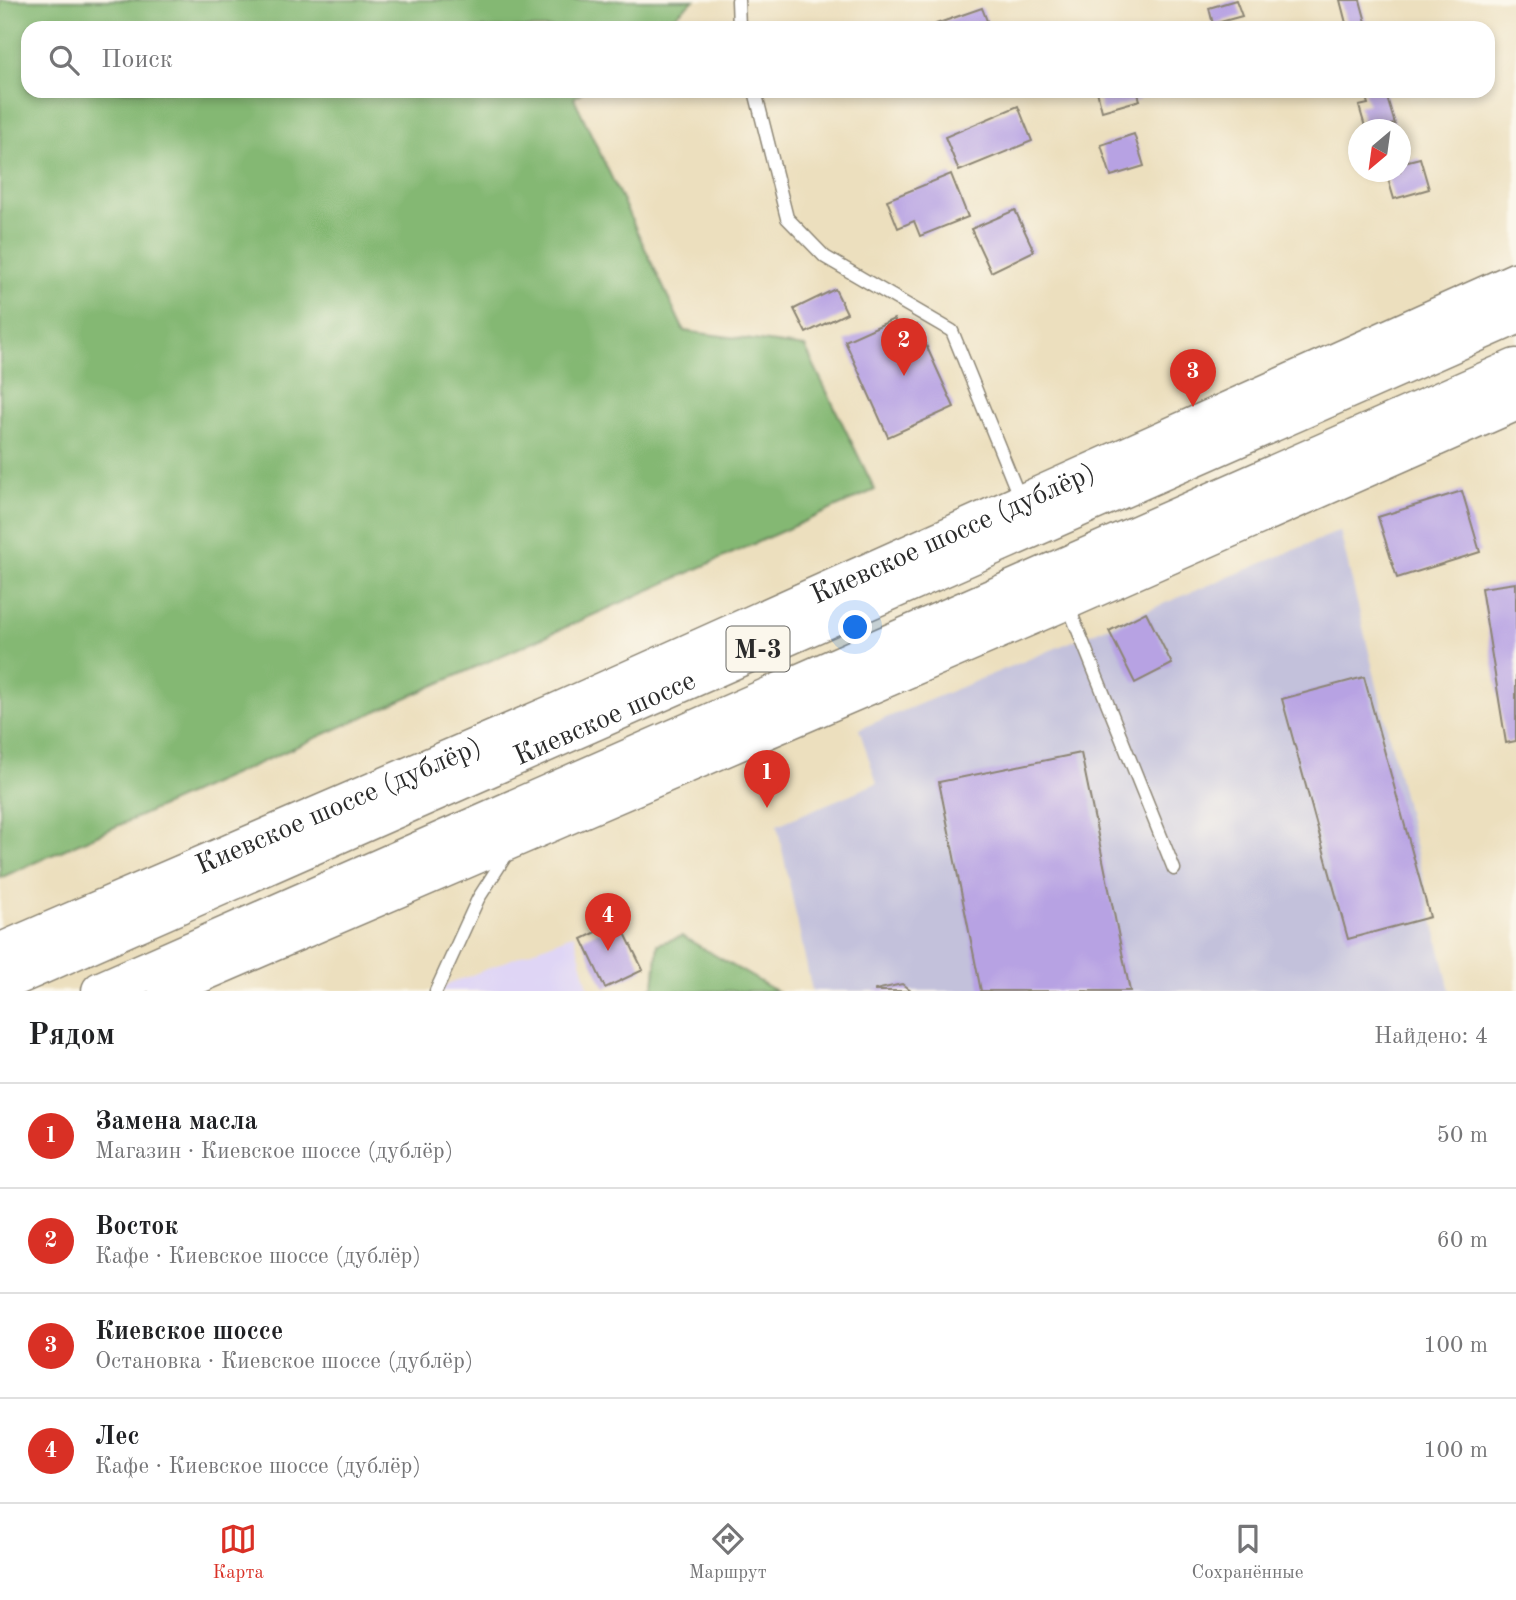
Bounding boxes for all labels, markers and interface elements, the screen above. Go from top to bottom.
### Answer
search box [21,21,1495,98]
icon: search [45,41,83,79]
text: Поиск [101,47,173,73]
north arrow [1348,119,1411,182]
pin: 2 [881,318,927,376]
pin: 3 [1170,349,1216,407]
street label: Киевское шоссе (дублёр) [807,459,1100,611]
your location [838,610,872,644]
road number: М-3 [726,626,790,671]
street label: Киевское шоссе [510,667,700,772]
street label: Киевское шоссе (дублёр) [192,733,486,881]
pin: 1 [744,750,790,808]
pin: 4 [585,893,631,951]
text: Рядом [28,1021,115,1051]
text: Найдено: 4 [1374,1025,1488,1048]
text: Замена масла [95,1109,258,1135]
text: 1 [44,1124,58,1147]
text: 50 m [1437,1124,1488,1147]
text: Магазин · Киевское шоссе (дублёр) [95,1140,453,1163]
text: Восток [95,1214,178,1240]
text: 2 [44,1229,58,1252]
text: 60 m [1437,1229,1488,1252]
text: Кафе · Киевское шоссе (дублёр) [95,1245,421,1268]
text: Киевское шоссе [95,1319,283,1345]
text: 3 [44,1334,58,1357]
text: 100 m [1423,1334,1488,1357]
text: Остановка · Киевское шоссе (дублёр) [95,1350,473,1373]
text: Лес [95,1424,140,1450]
text: 4 [44,1439,58,1462]
text: 100 m [1423,1439,1488,1462]
text: Кафе · Киевское шоссе (дублёр) [95,1455,421,1478]
tab: Карта [212,1520,264,1585]
tab: Маршрут [689,1520,767,1585]
tab: Сохранённые [1192,1520,1304,1585]

